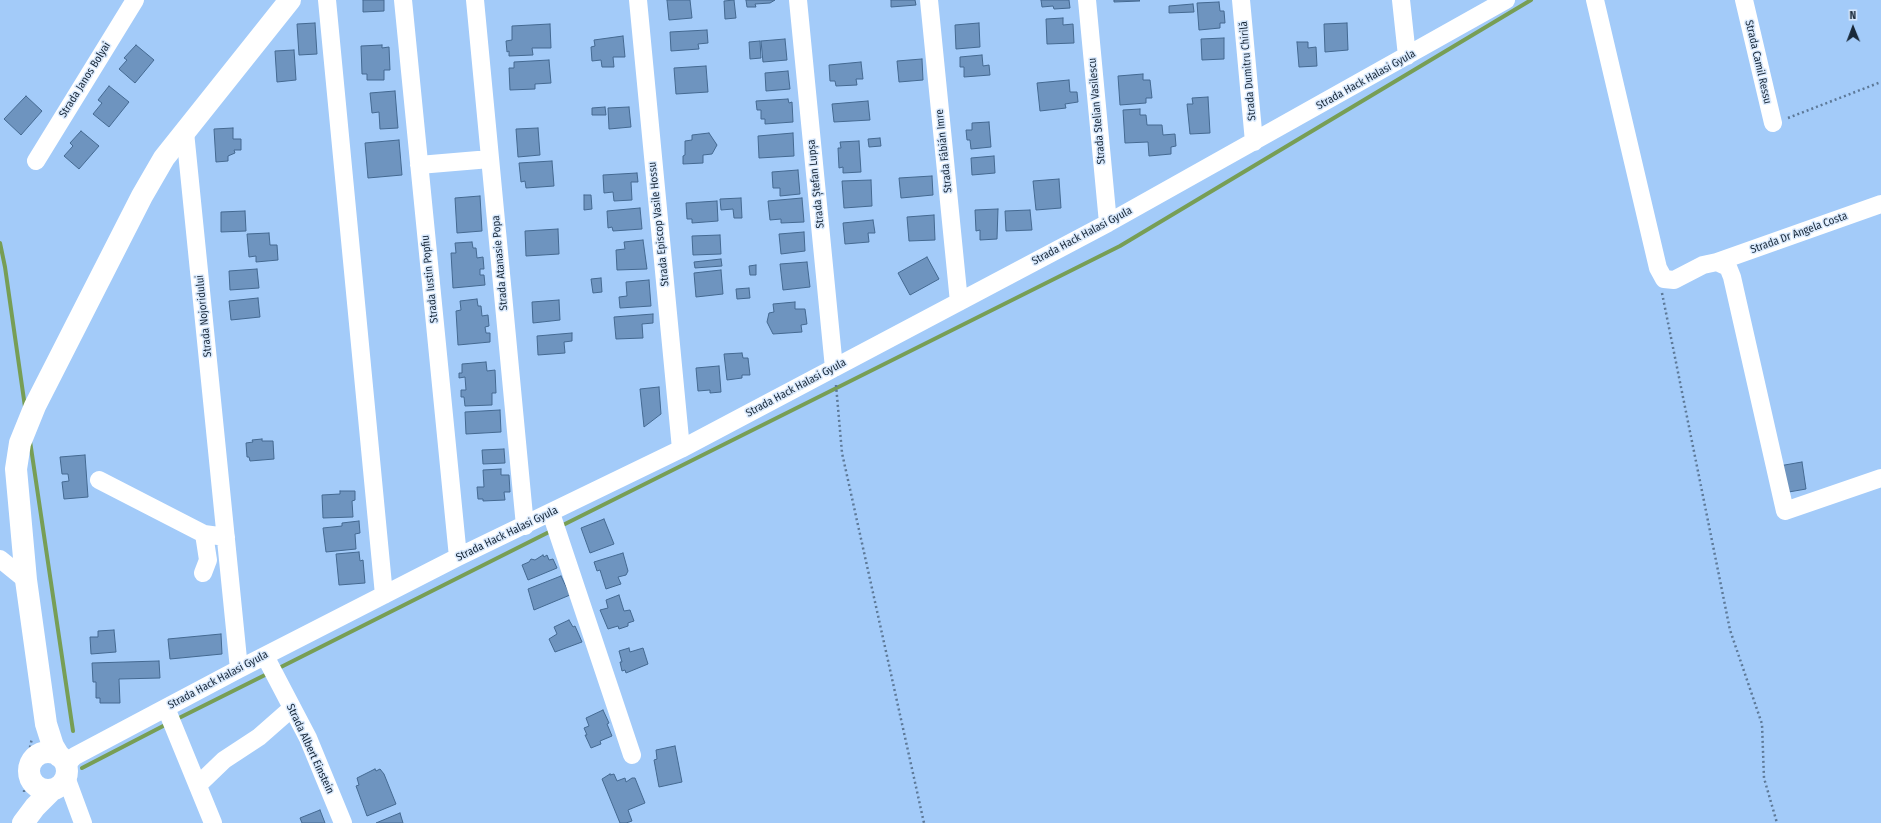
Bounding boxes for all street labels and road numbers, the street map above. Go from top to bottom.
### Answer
street label: Strada Camil Ressu [1742,19,1774,105]
street label: Strada Dumitru Chirilă [1237,21,1259,121]
street label: Strada Janos Bolyai [56,40,114,120]
street label: Strada Hack Halasi Gyula [1314,47,1418,113]
street label: Strada Stelian Vasilescu [1086,57,1108,165]
street label: Strada Fábián Imre [933,109,955,193]
street label: Strada Ștefan Lupșa [805,139,827,229]
street label: Strada Episcop Vasile Hossu [646,161,672,287]
street label: Strada Hack Halasi Gyula [1030,204,1134,268]
street label: Strada Dr Angela Costa [1749,209,1849,257]
street label: Strada Atanasie Popa [489,215,511,311]
street label: Strada Iustin Popfiu [419,234,441,324]
street label: Strada Nojoridului [193,274,215,358]
street label: Strada Hack Halasi Gyula [744,356,848,420]
street label: Strada Hack Halasi Gyula [454,504,560,564]
street label: Strada Hack Halasi Gyula [166,648,270,712]
street label: Strada Albert Einstein [283,702,337,796]

